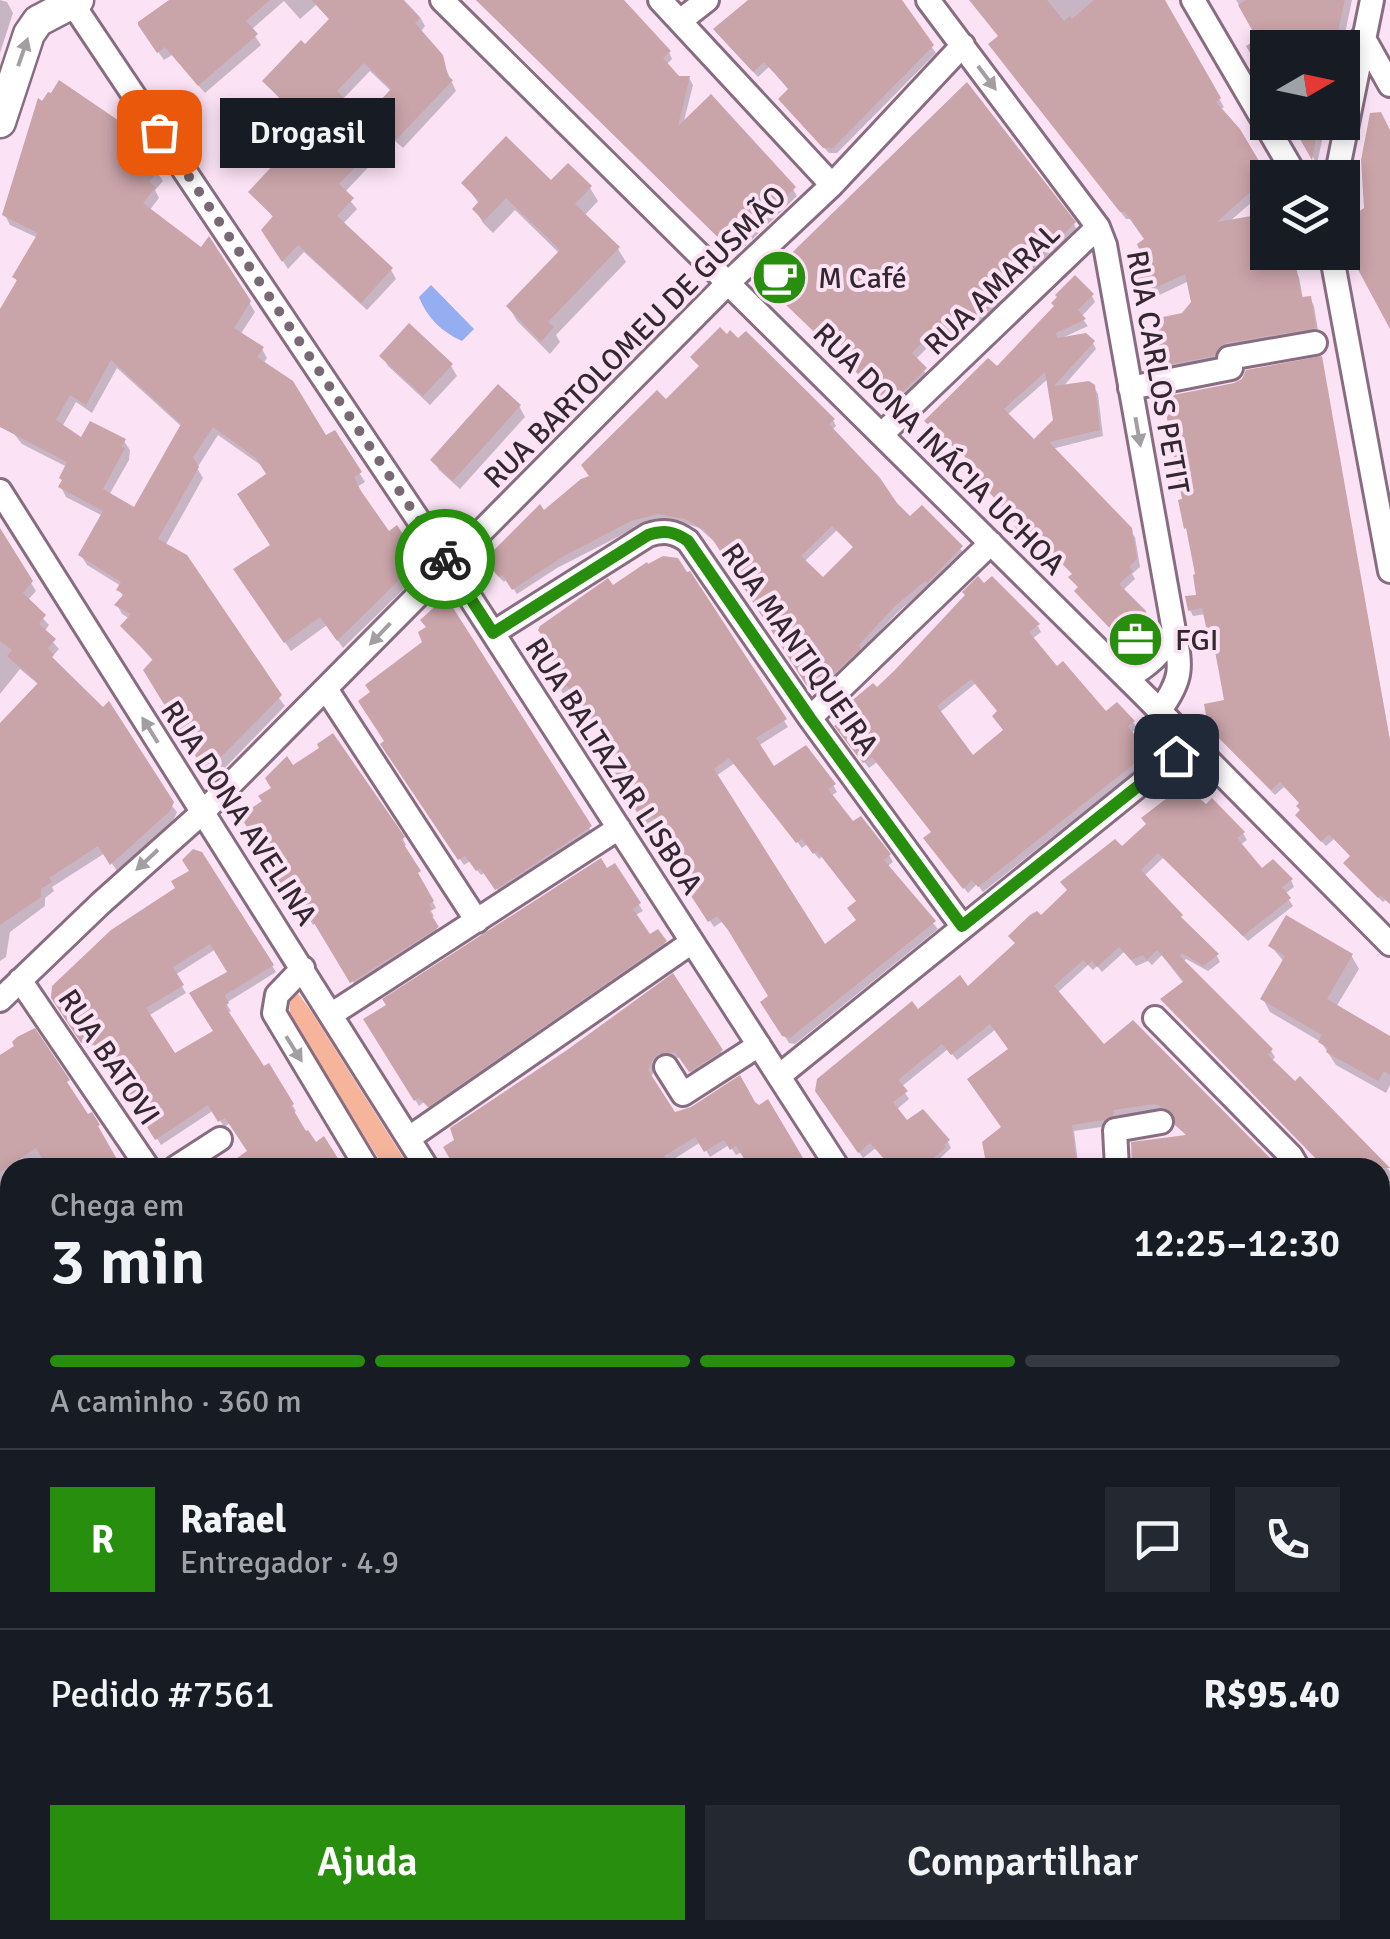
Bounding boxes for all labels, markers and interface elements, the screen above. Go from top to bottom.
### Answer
north arrow [1250,30,1360,140]
map controls [1250,30,1360,270]
one-way arrow [16,37,31,67]
one-way arrow [977,65,997,91]
pin [117,90,202,175]
callout: Drogasil [219,97,394,167]
icon: bag [132,105,187,160]
text: Drogasil [250,113,365,152]
button: layers [1250,160,1360,270]
street label: RUA BARTOLOMEU DE GUSMÃO [476,178,794,496]
street label: RUA AMARAL [917,215,1068,363]
street label: RUA CARLOS PETIT [1118,247,1197,497]
cafe icon: M Café [749,248,809,308]
place label: M Café [818,260,907,297]
street label: RUA DONA INÁCIA UCHOA [805,316,1072,583]
one-way arrow [1131,417,1146,448]
courier [395,509,495,609]
icon: bike [418,532,473,587]
street label: RUA MANTIQUEIRA [713,536,887,762]
office icon: FGI [1106,610,1166,670]
one-way arrow [368,622,391,646]
place label: FGI [1175,622,1219,659]
street label: RUA BALTAZAR LISBOA [517,631,710,902]
street label: RUA DONA AVELINA [152,694,325,933]
pin [1134,714,1219,799]
one-way arrow [142,716,160,743]
icon: home [1149,729,1204,784]
one-way arrow [135,849,160,871]
street label: RUA BATOVI [50,982,168,1132]
one-way arrow [285,1035,303,1063]
text: Chega em [50,1186,184,1225]
text: 12:25–12:30 [1134,1220,1340,1267]
text: 3 min [50,1222,206,1302]
text: A caminho · 360 m [50,1382,302,1421]
button: chat [1105,1487,1210,1592]
button: phone [1235,1487,1340,1592]
text: Rafael [180,1496,286,1543]
text: R [91,1516,114,1563]
text: Entregador · 4.9 [180,1543,399,1582]
text: Pedido #7561 [50,1671,275,1718]
text: R$95.40 [1203,1671,1340,1718]
button: Ajuda [50,1805,685,1920]
button: Compartilhar [705,1805,1340,1920]

